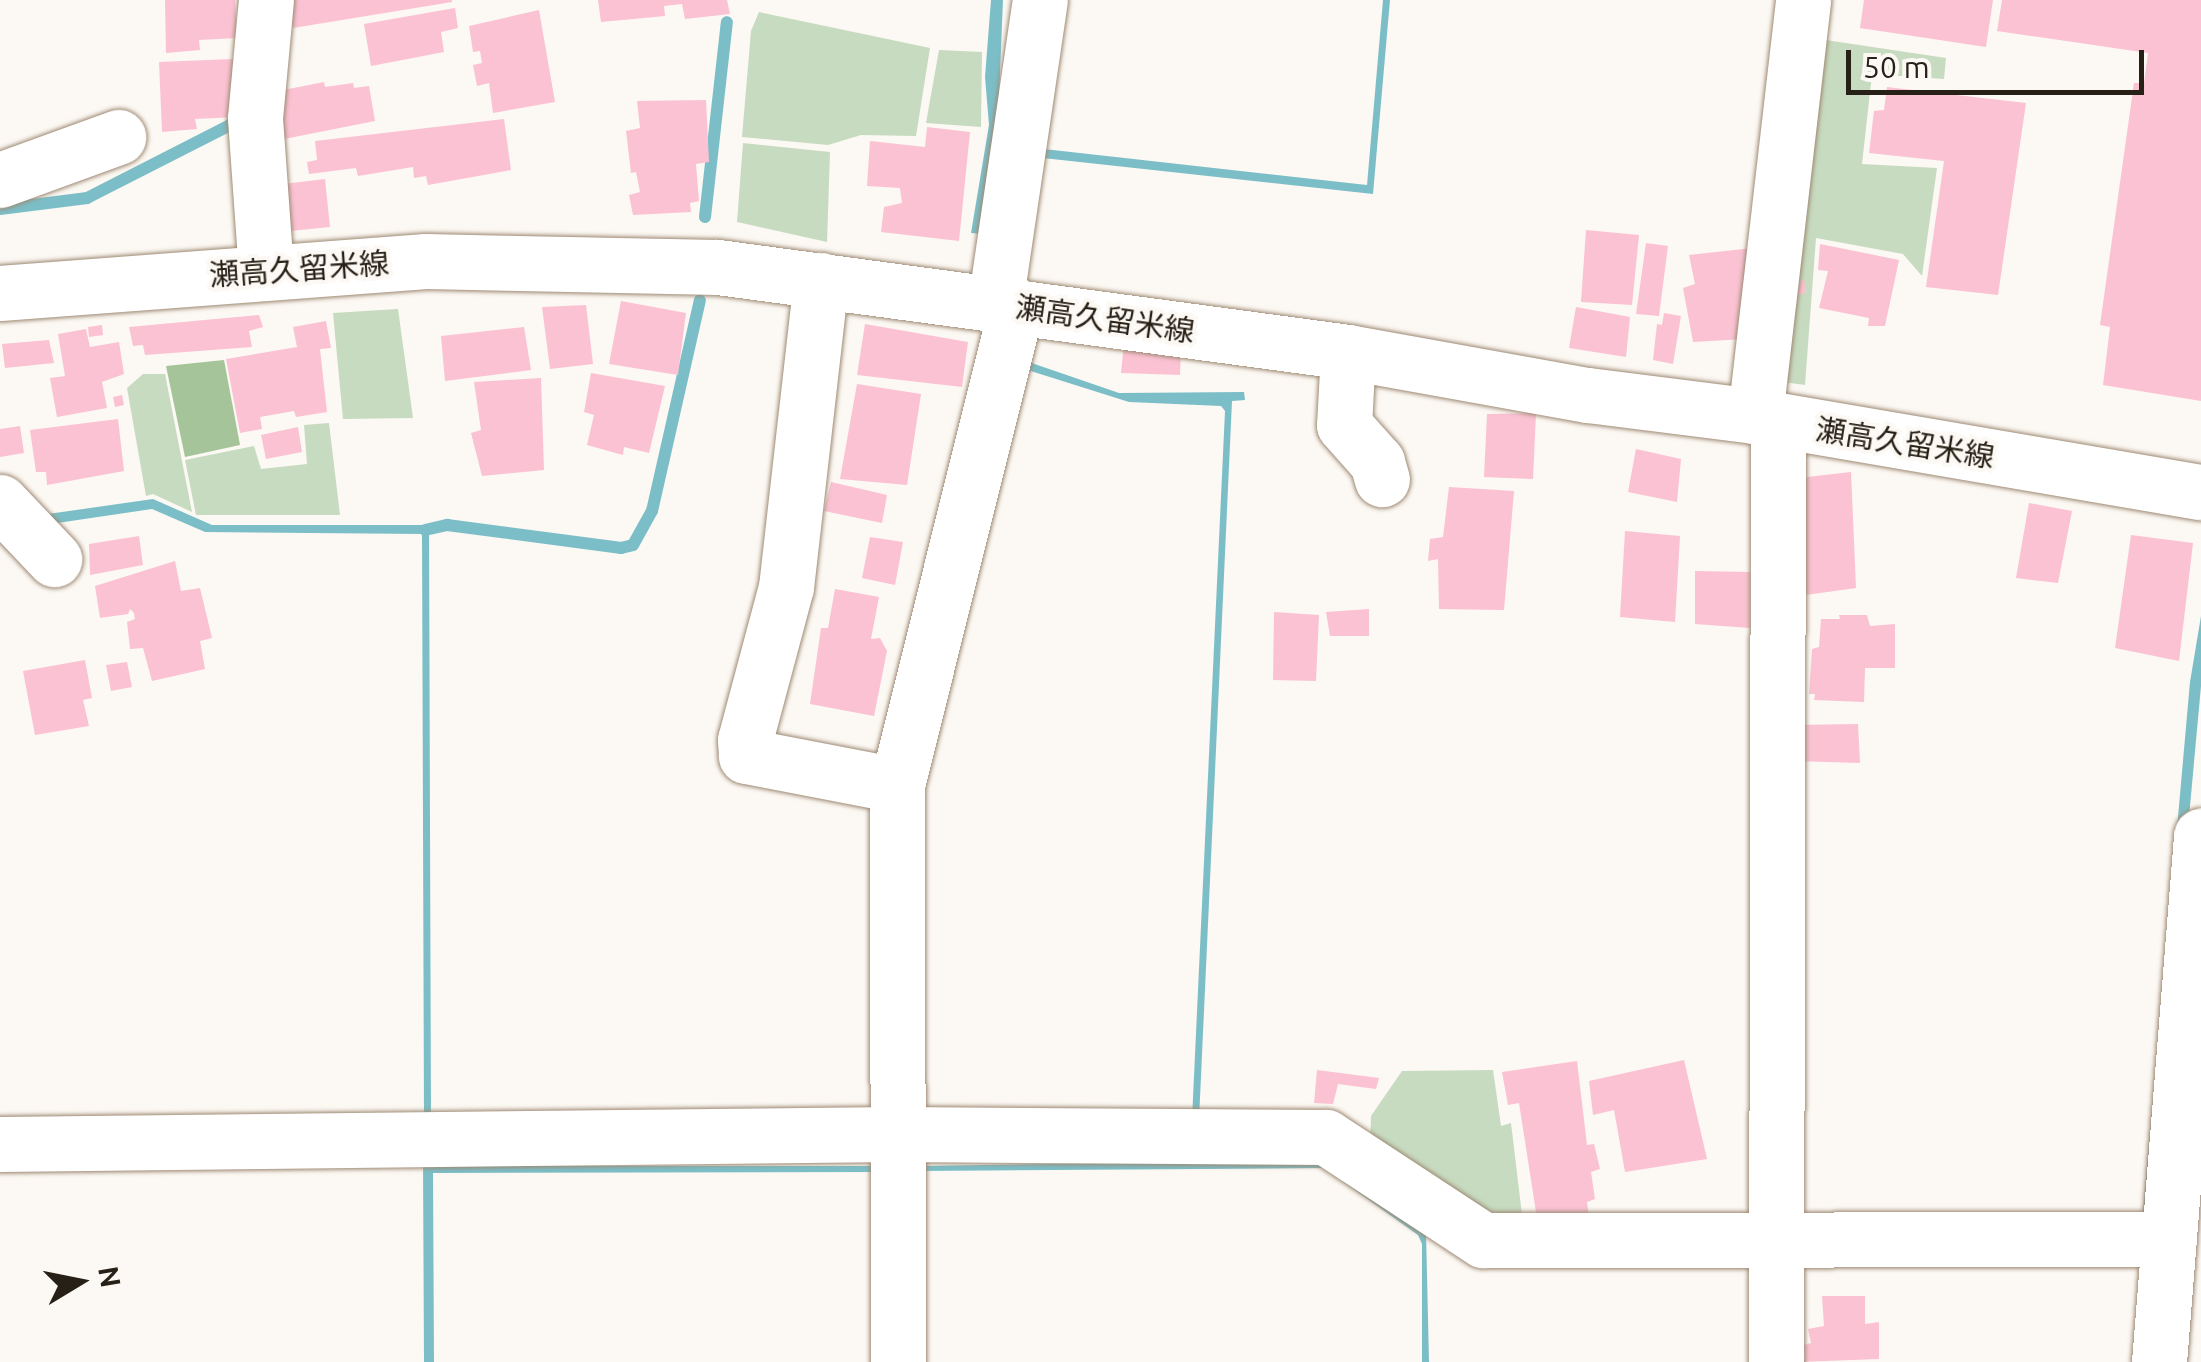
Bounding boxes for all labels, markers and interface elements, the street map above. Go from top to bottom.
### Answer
scale bar [1851,30,2148,92]
text: 50 m [1863,50,1930,84]
street label: 瀬高久留米線 [208,245,390,293]
street label: 瀬高久留米線 [1013,289,1197,349]
street label: 瀬高久留米線 [1813,411,1997,475]
north arrow [30,1232,130,1332]
text: N [93,1264,127,1290]

